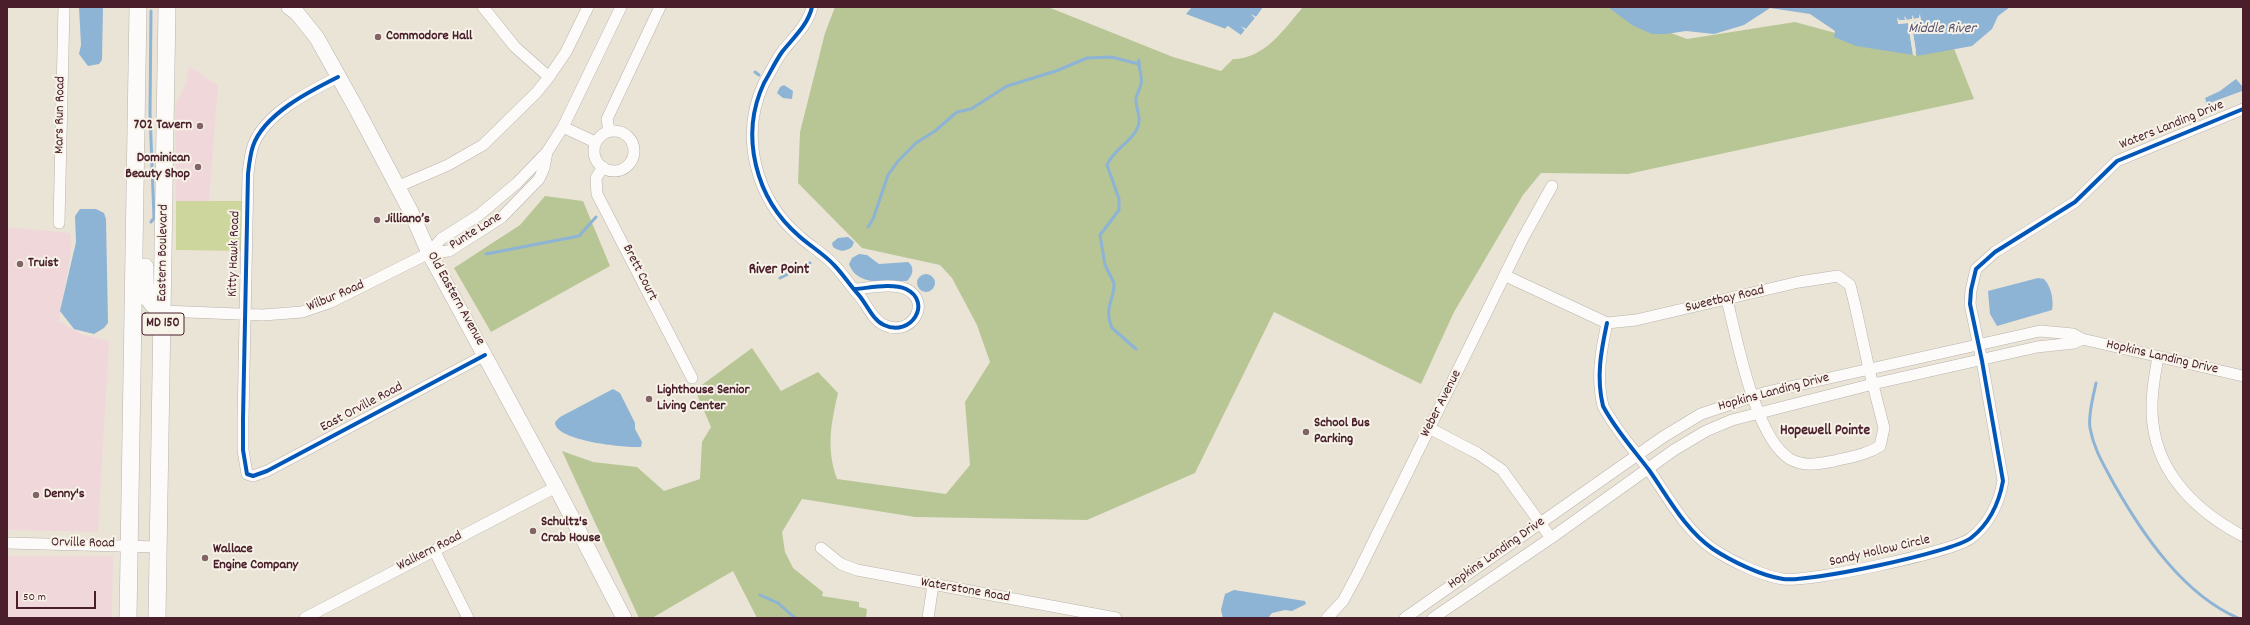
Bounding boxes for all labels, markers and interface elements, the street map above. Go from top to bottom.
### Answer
water label: Middle River [1908,21,1976,39]
place label: Commodore Hall [386,29,472,45]
marker: Commodore Hall [373,32,383,42]
street label: Mars Run Road [52,76,70,154]
street label: Waters Landing Drive [2117,97,2227,155]
place label: 702 Tavern [134,118,192,134]
marker: 702 Tavern [195,121,205,131]
place label: Dominican Beauty Shop [125,151,190,184]
marker: Dominican Beauty Shop [193,162,203,172]
street label: Eastern Boulevard [155,204,173,302]
street label: Punte Lane [447,209,505,255]
street label: Kitty Hawk Road [225,211,245,297]
place label: Jilliano’s [385,212,430,228]
marker: Jilliano’s [372,215,382,225]
street label: Brett Court [618,242,660,304]
street label: Old Eastern Avenue [422,249,488,349]
place label: Truist [28,256,58,272]
marker: Truist [15,259,25,269]
district label: River Point [749,262,809,280]
street label: Wilbur Road [305,277,367,317]
street label: Sweetbay Road [1684,283,1766,317]
road number: MD 150 [142,313,184,335]
street label: Hopkins Landing Drive [2104,337,2220,379]
street label: Weber Avenue [1418,368,1466,440]
street label: Hopkins Landing Drive [1717,370,1831,416]
street label: East Orville Road [318,379,406,437]
place label: Lighthouse Senior Living Center [657,383,750,416]
marker: Lighthouse Senior Living Center [644,394,654,404]
place label: School Bus Parking [1314,416,1370,448]
district label: Hopewell Pointe [1780,423,1870,441]
marker: School Bus Parking [1301,427,1311,437]
place label: Denny's [44,487,85,503]
marker: Denny's [31,490,41,500]
street label: Hopkins Landing Drive [1445,514,1549,594]
place label: Schultz's Crab House [541,515,600,548]
marker: Schultz's Crab House [528,526,538,536]
street label: Walkern Road [395,528,465,576]
street label: Sandy Hollow Circle [1828,532,1932,572]
street label: Orville Road [51,535,115,553]
place label: Wallace Engine Company [213,542,298,574]
marker: Wallace Engine Company [200,553,210,563]
street label: Waterstone Road [919,575,1011,607]
scale bar [18,583,98,609]
text: 50 m [23,589,46,606]

